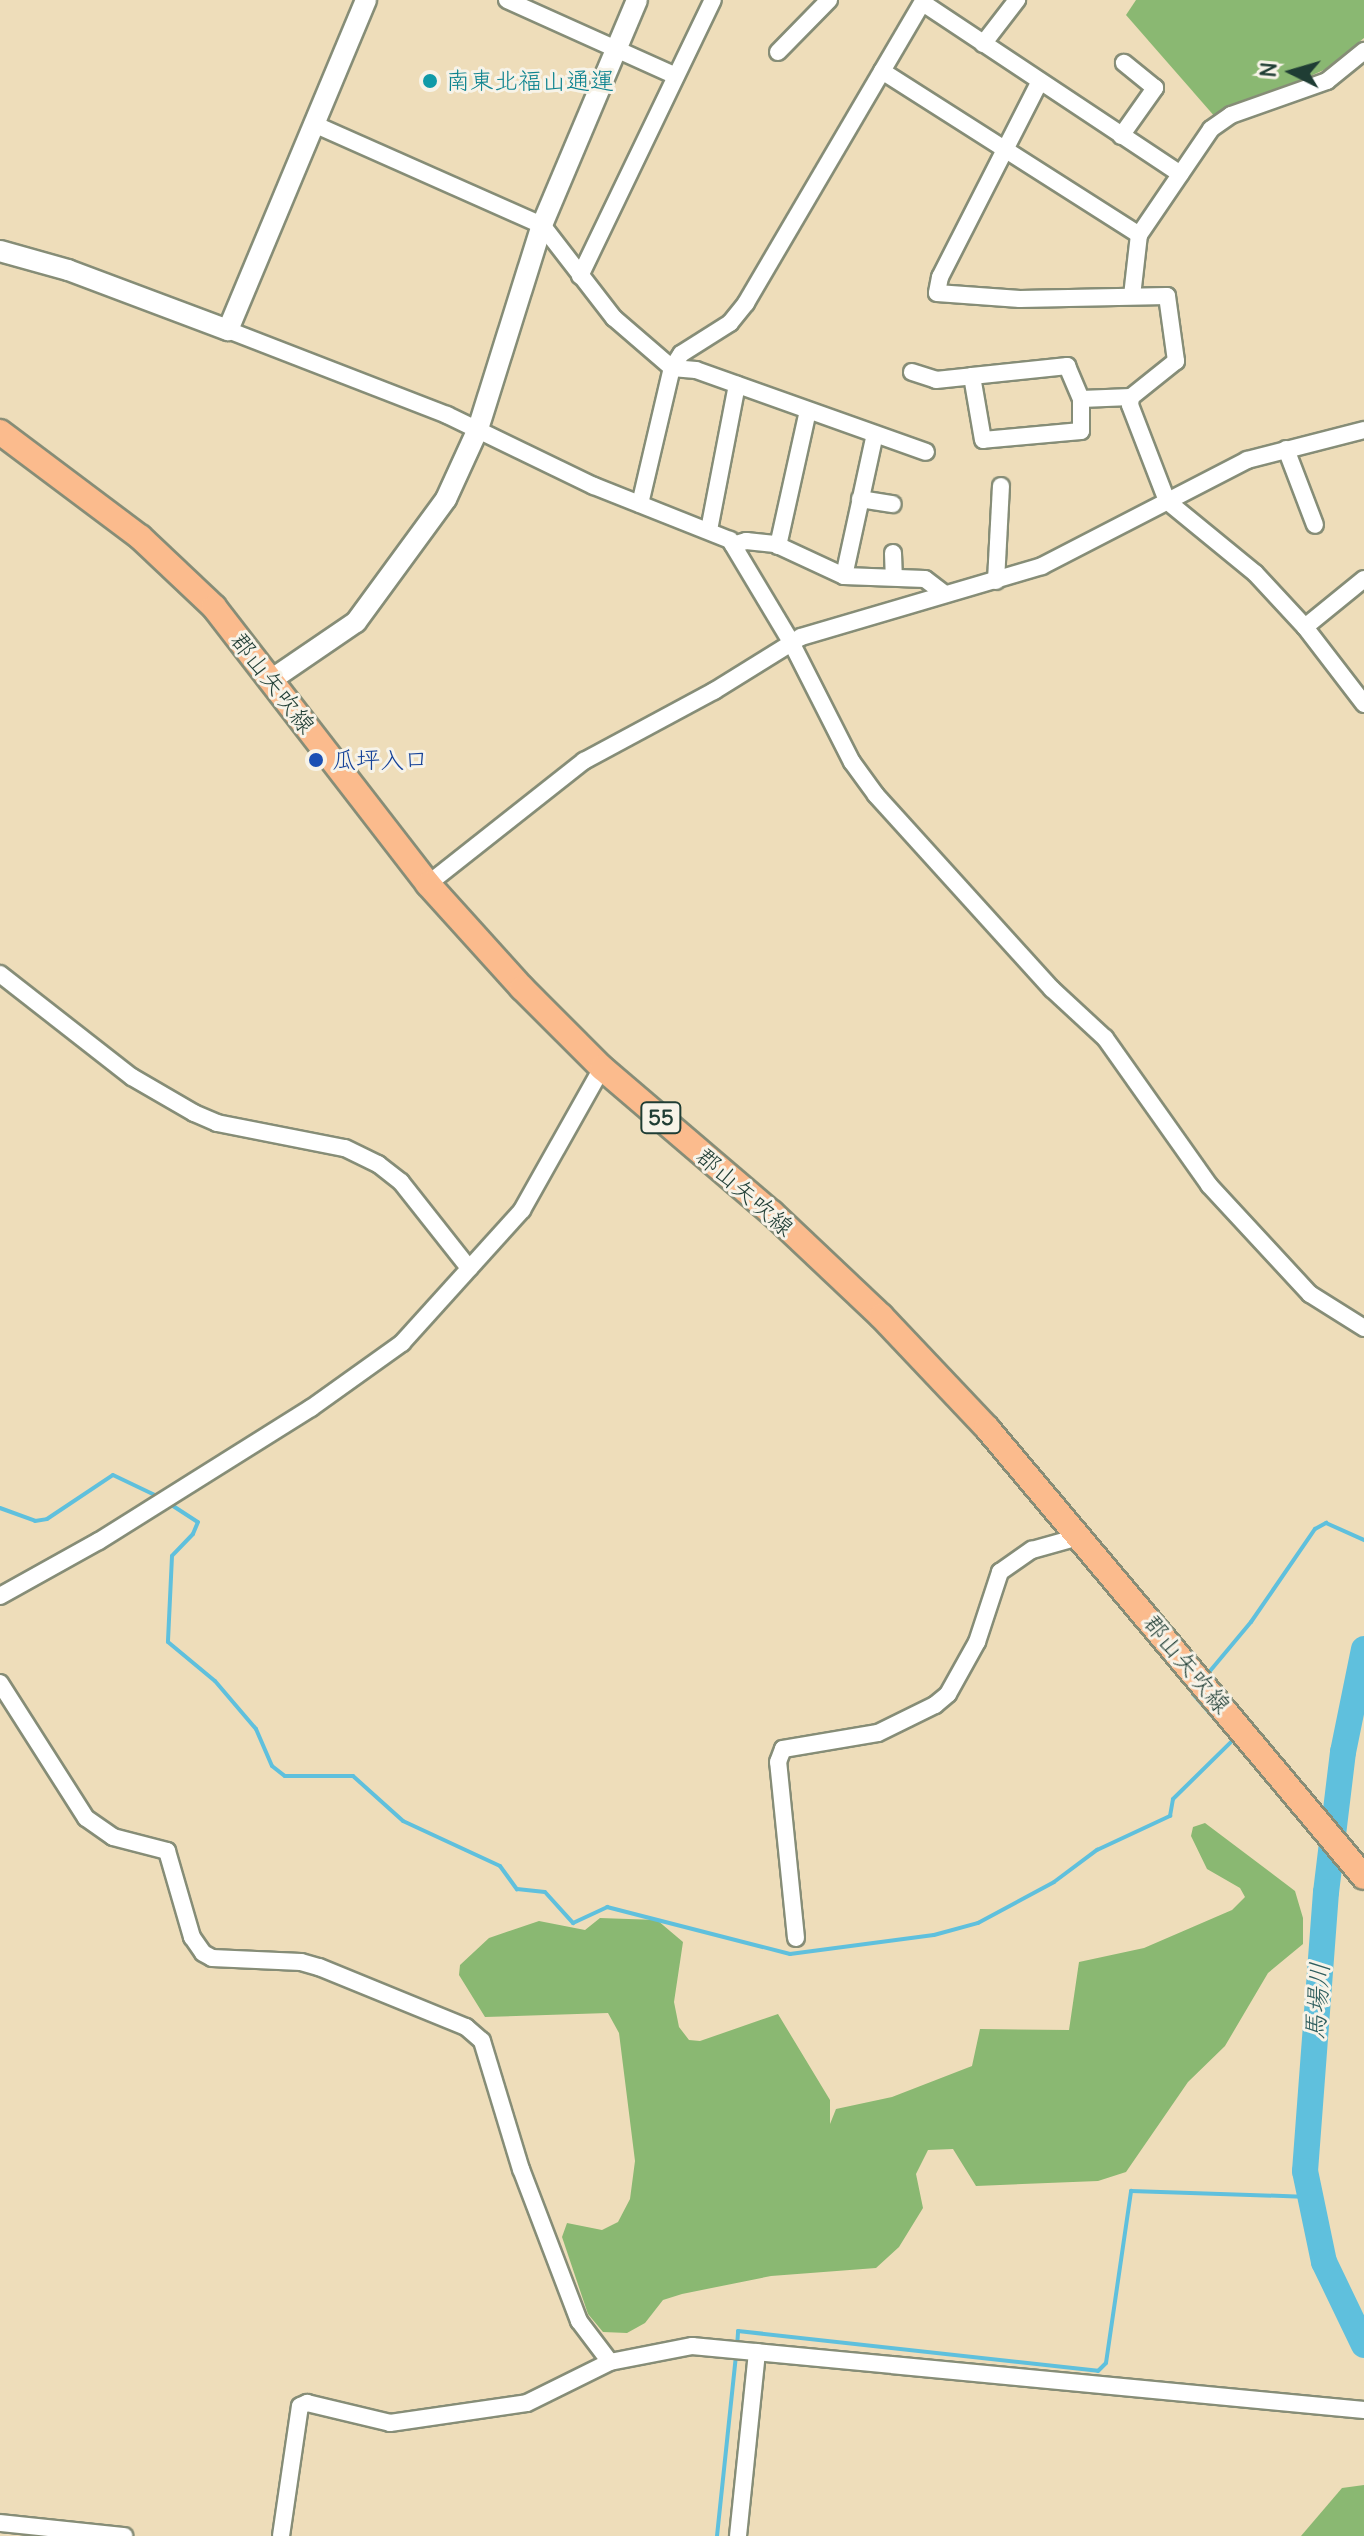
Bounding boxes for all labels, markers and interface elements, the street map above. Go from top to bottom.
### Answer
north arrow [1252,32,1332,112]
text: N [1253,61,1283,79]
place label: 南東北福山通運 [446,67,614,95]
marker: 南東北福山通運 [421,72,439,90]
street label: 郡山矢吹線 [225,627,321,739]
place label: 瓜坪入口 [332,746,428,774]
marker: 瓜坪入口 [307,751,325,769]
road number: 55 [639,1100,683,1136]
street label: 郡山矢吹線 [690,1142,800,1242]
street label: 郡山矢吹線 [1137,1609,1237,1719]
water label: 馬場川 [1299,1961,1335,2041]

